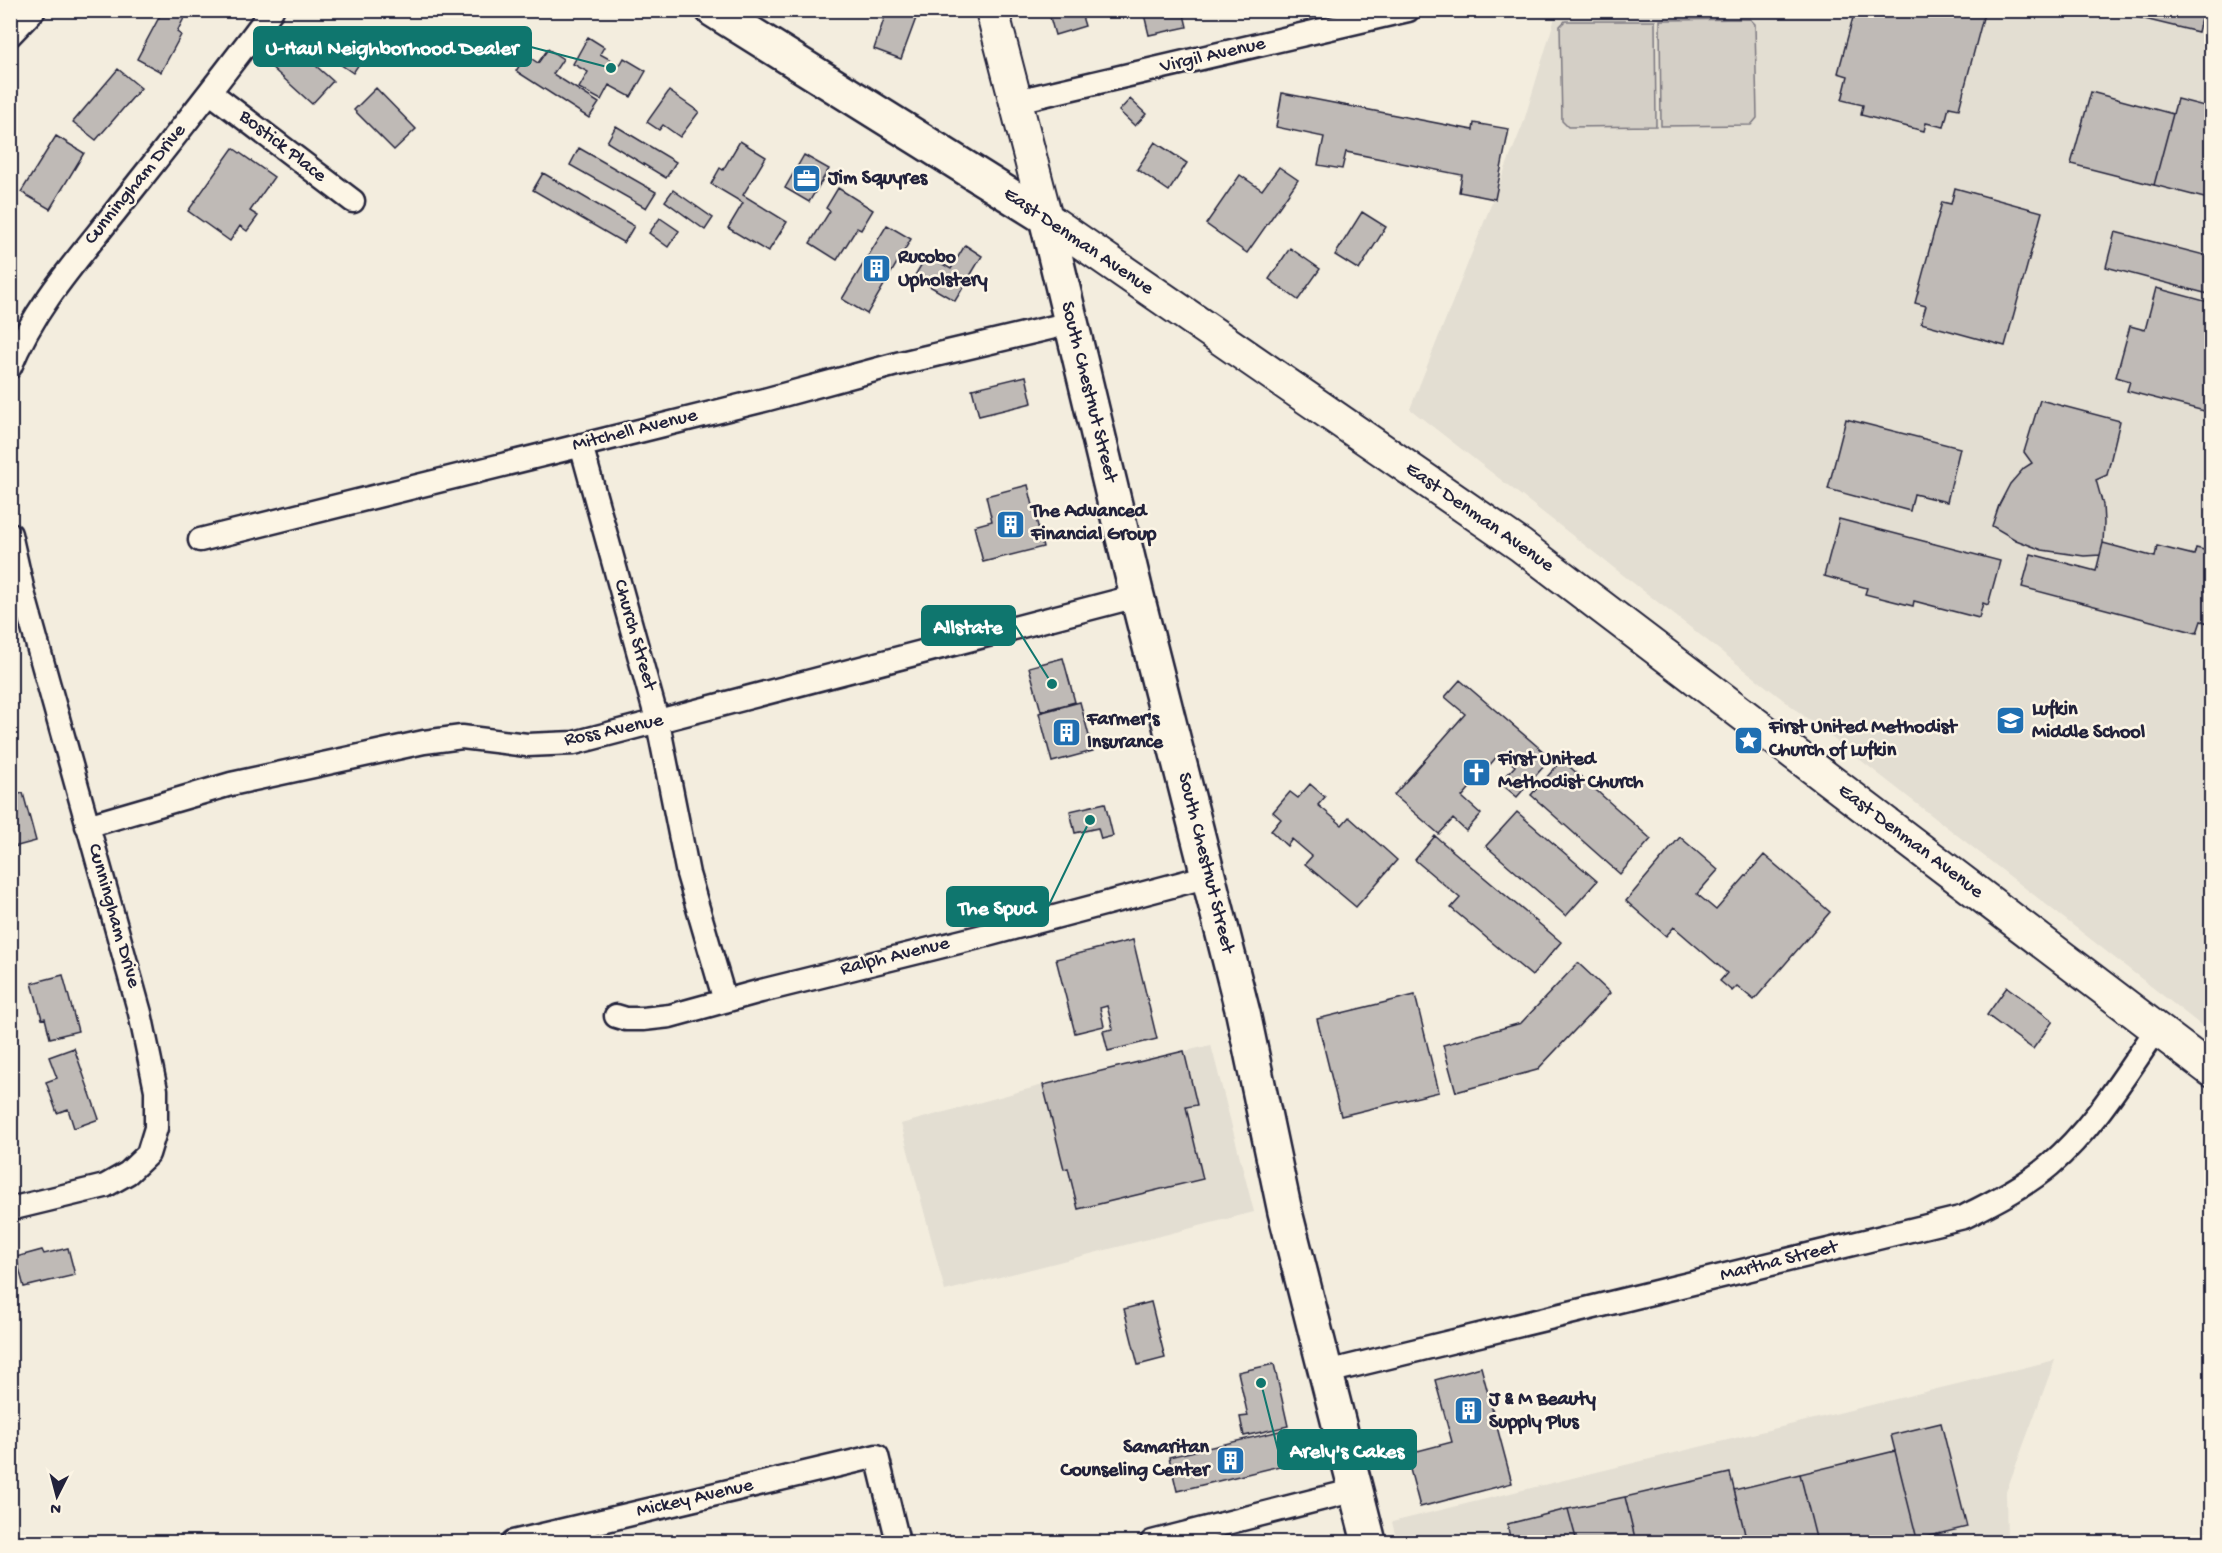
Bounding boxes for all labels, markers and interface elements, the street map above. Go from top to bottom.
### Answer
callout: U-Haul Neighborhood Dealer [254,27,531,66]
street label: Virgil Avenue [1157,33,1269,80]
text: U-Haul Neighborhood Dealer [266,38,521,63]
street label: Bostick Place [233,105,331,189]
street label: Cunningham Drive [80,119,192,250]
office icon: Jim Squyres [791,163,823,195]
place label: Jim Squyres [827,168,929,191]
street label: East Denman Avenue [998,183,1158,301]
place label: Rucobo Upholstery [897,247,988,293]
building icon: Rucobo Upholstery [861,253,893,285]
street label: South Chestnut Street [1054,299,1122,486]
street label: Mitchell Avenue [570,404,701,458]
street label: East Denman Avenue [1400,458,1558,578]
place label: The Advanced Financial Group [1029,501,1157,547]
building icon: The Advanced Financial Group [994,508,1026,540]
street label: Church Street [607,577,661,695]
callout: Allstate [922,606,1015,645]
text: Allstate [932,617,1004,642]
place label: Lufkin Middle School [2032,699,2146,745]
school or university icon: Lufkin Middle School [1995,705,2027,737]
street label: Ross Avenue [562,709,666,753]
place label: Farmer's Insurance [1086,709,1164,755]
building icon: Farmer's Insurance [1050,716,1082,748]
place label: First United Methodist Church of Lufkin [1768,717,1958,763]
place icon: First United Methodist Church of Lufkin [1732,724,1764,756]
place label: First United Methodist Church [1497,749,1644,795]
church icon: First United Methodist Church [1461,756,1493,788]
street label: South Chestnut Street [1171,770,1239,957]
street label: East Denman Avenue [1833,780,1988,905]
street label: Cunningham Drive [81,841,145,991]
callout: The Spud [947,887,1048,926]
text: The Spud [956,898,1038,923]
street label: Ralph Avenue [838,932,953,982]
street label: Martha Street [1718,1236,1842,1288]
place label: J & M Beauty Supply Plus [1488,1389,1596,1435]
building icon: J & M Beauty Supply Plus [1452,1395,1484,1427]
callout: Arely's Cakes [1278,1430,1416,1469]
place label: Samaritan Counseling Center [1060,1437,1211,1483]
text: Arely's Cakes [1289,1441,1406,1466]
building icon: Samaritan Counseling Center [1214,1444,1246,1476]
north arrow [27,1466,87,1526]
street label: Mickey Avenue [634,1474,756,1524]
text: N [49,1497,62,1517]

